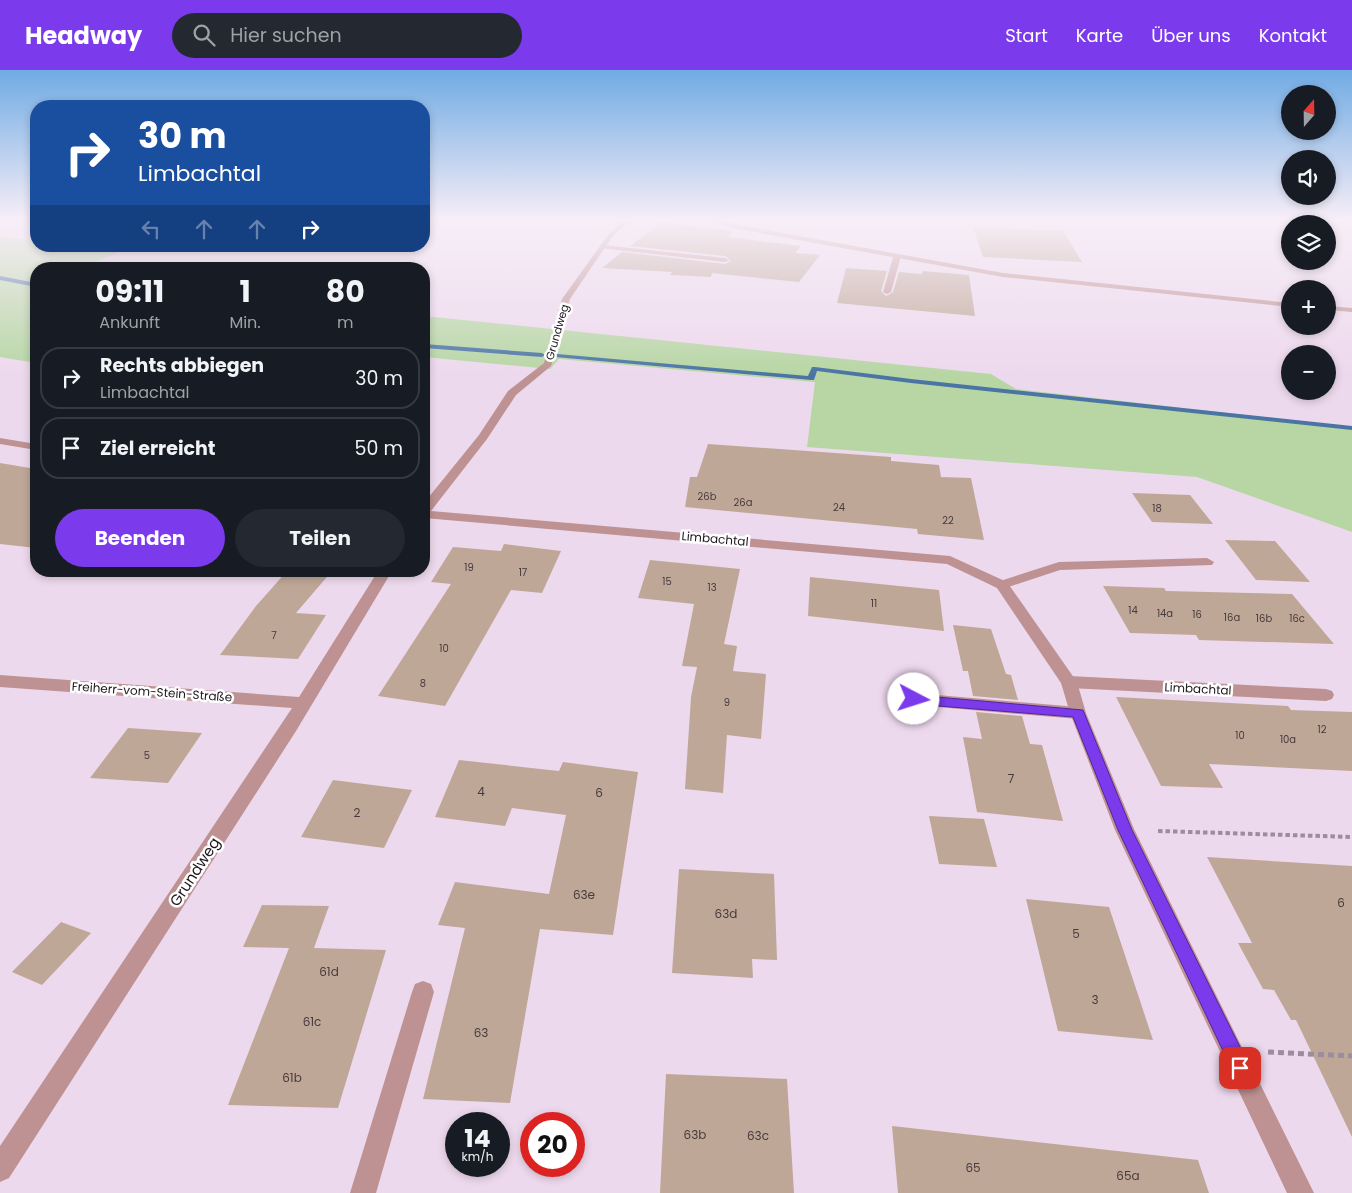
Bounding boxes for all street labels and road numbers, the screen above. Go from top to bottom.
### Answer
street label: Grundweg [541,302,573,362]
street label: Limbachtal [681,527,749,550]
street label: Freiherr-vom-Stein-Straße [71,677,233,706]
street label: Limbachtal [1164,678,1232,699]
street label: Grundweg [164,833,225,910]

